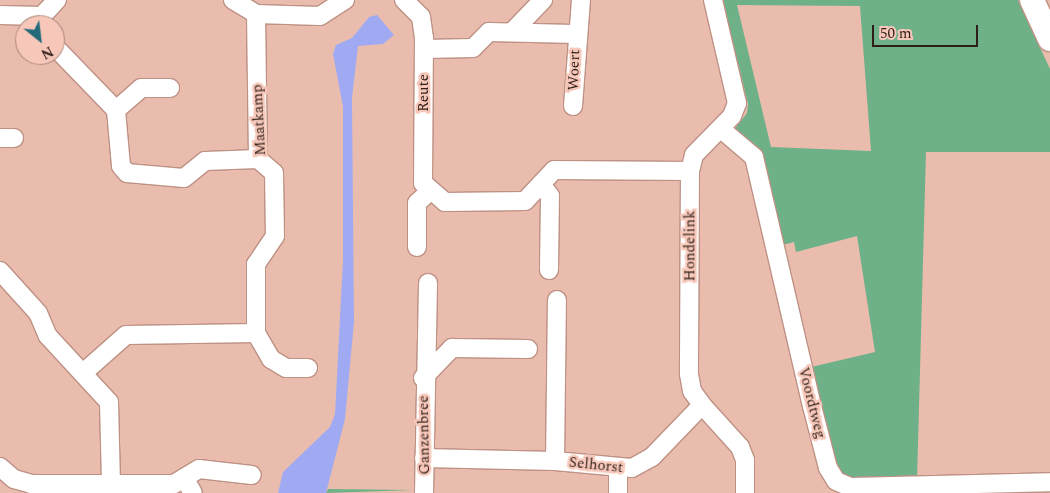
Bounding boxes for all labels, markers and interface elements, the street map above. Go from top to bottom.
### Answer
north arrow [15,15,65,65]
scale bar [875,15,981,47]
text: 50 m [880,22,912,45]
text: N [37,41,57,65]
street label: Woert [564,49,584,91]
street label: Reute [415,74,433,112]
street label: Maatkamp [248,84,270,156]
street label: Hondelink [681,211,699,281]
street label: Voordtweg [794,365,830,441]
street label: Ganzenbree [414,395,434,475]
street label: Selhorst [568,453,624,477]

